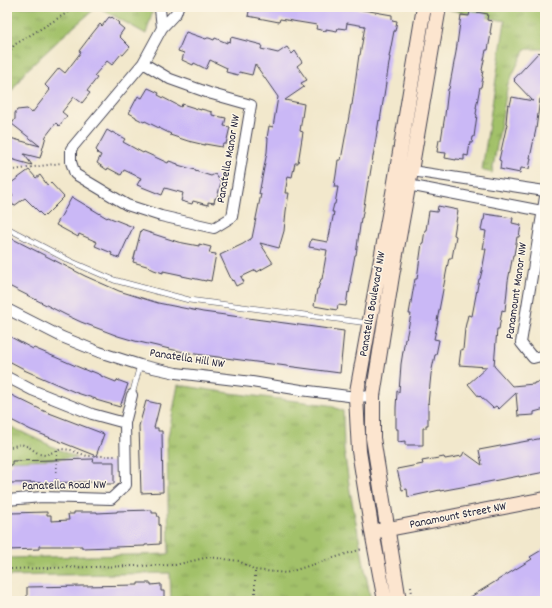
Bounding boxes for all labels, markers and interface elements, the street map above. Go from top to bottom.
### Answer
street label: Panatella Manor NW [213,113,245,205]
street label: Panamount Manor NW [502,242,532,340]
street label: Panatella Boulevard NW [355,250,391,358]
street label: Panatella Hill NW [148,345,226,373]
street label: Panatella Road NW [22,477,106,495]
street label: Panamount Street NW [408,498,508,534]

